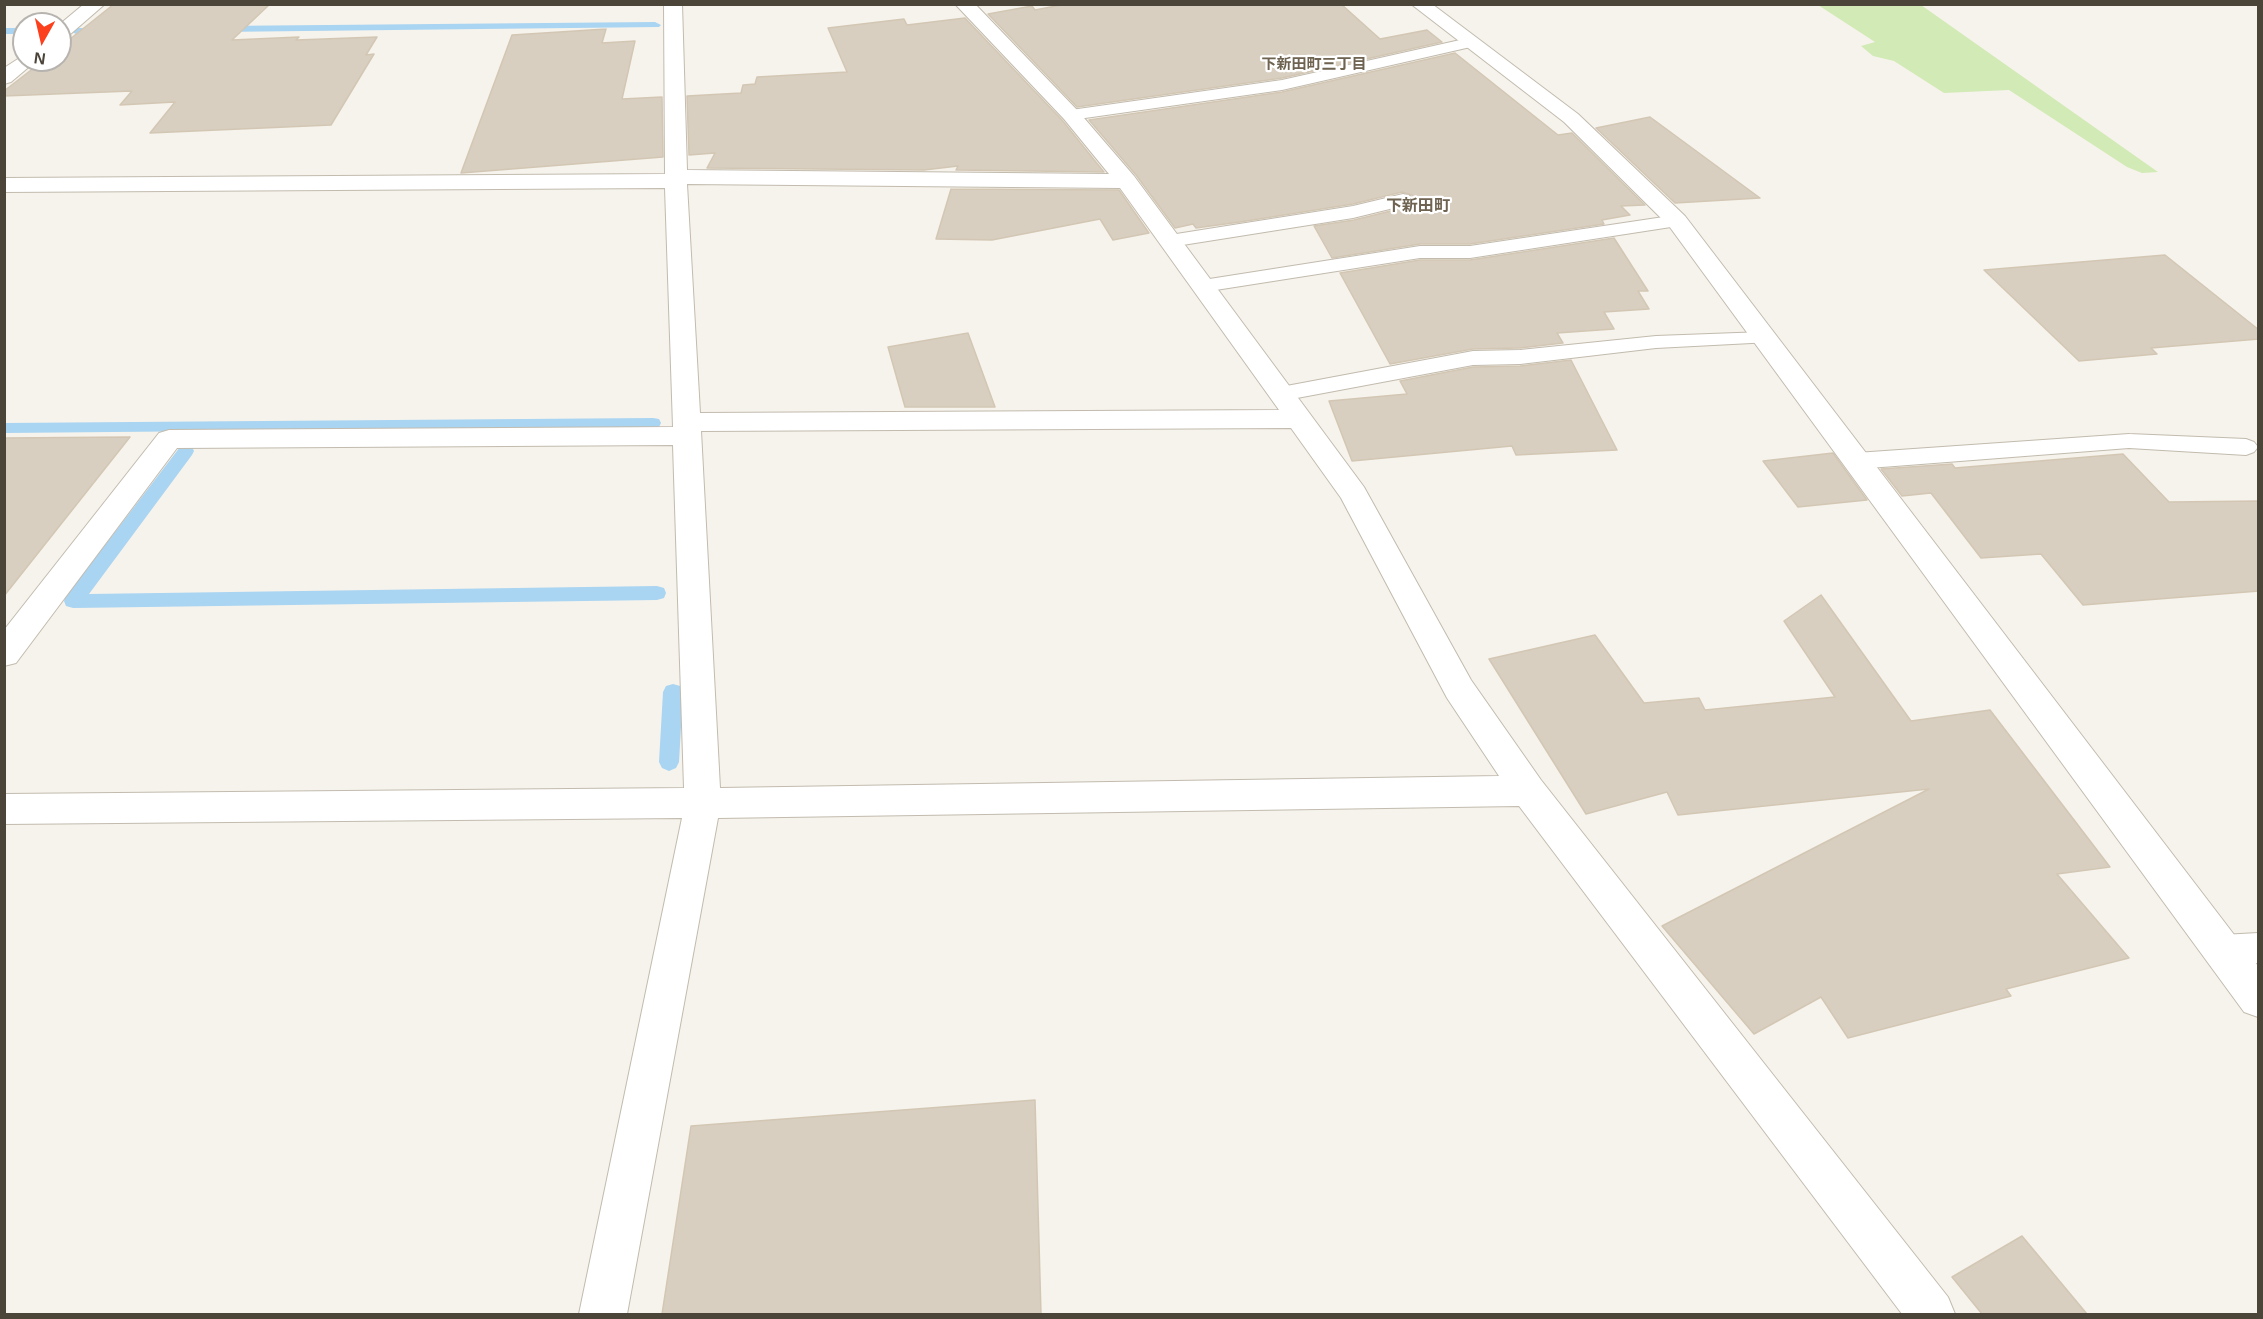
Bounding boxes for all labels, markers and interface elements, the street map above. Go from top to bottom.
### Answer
north arrow [12,12,72,72]
text: N [33,49,47,68]
district label: 下新田町三丁目 [1262,56,1366,74]
district label: 下新田町 [1386,197,1450,217]

